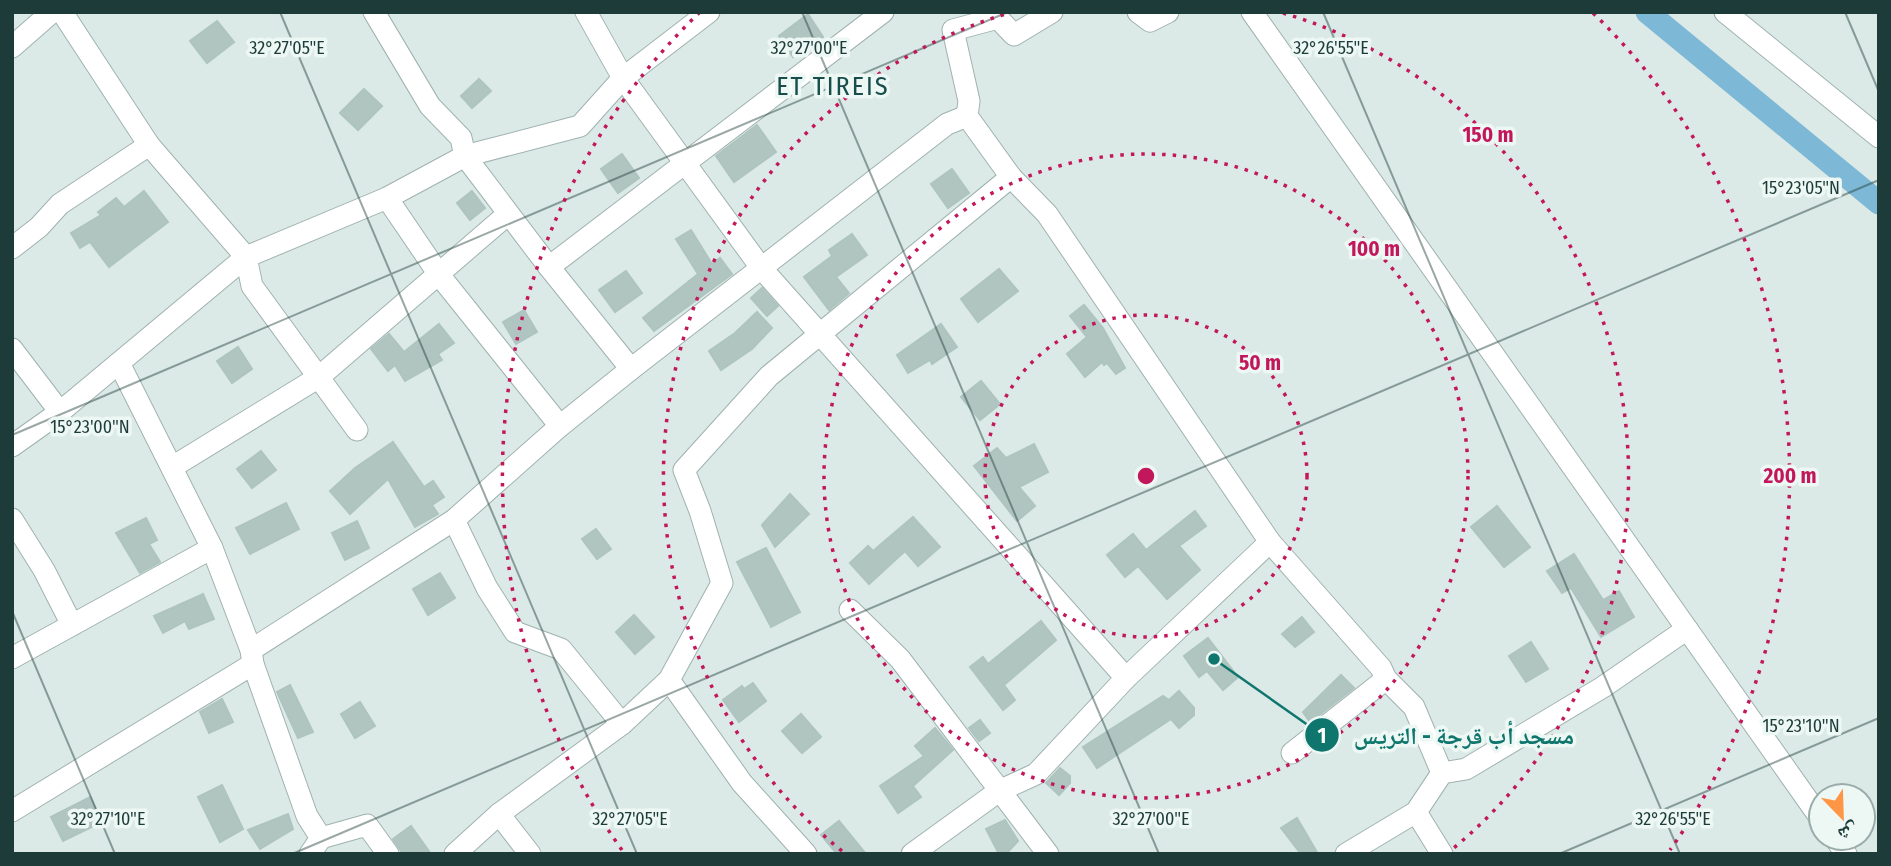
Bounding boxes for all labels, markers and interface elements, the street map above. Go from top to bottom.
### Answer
text: 32°27'05"E [249,37,325,59]
text: 32°27'00"E [771,37,847,59]
text: 32°26'55"E [1293,37,1369,59]
district label: ET TIREIS [776,71,890,102]
text: 150 m [1462,122,1514,148]
text: 15°23'05"N [1762,177,1840,199]
text: 100 m [1348,236,1400,262]
text: 50 m [1239,350,1281,376]
text: 15°23'00"N [50,416,130,438]
text: 200 m [1762,463,1817,489]
centre of rings [1134,464,1158,488]
callout: مسجد أب قرجة - التريس [1305,713,1588,758]
text: 15°23'10"N [1762,715,1840,737]
text: مسجد أب قرجة - التريس [1354,720,1574,750]
text: 1 [1318,723,1326,749]
north arrow [1807,782,1877,852]
text: 32°27'10"E [71,808,145,830]
text: 32°27'05"E [592,808,668,830]
text: 32°27'00"E [1113,808,1189,830]
text: 32°26'55"E [1635,808,1711,830]
text: ش [1835,818,1862,847]

